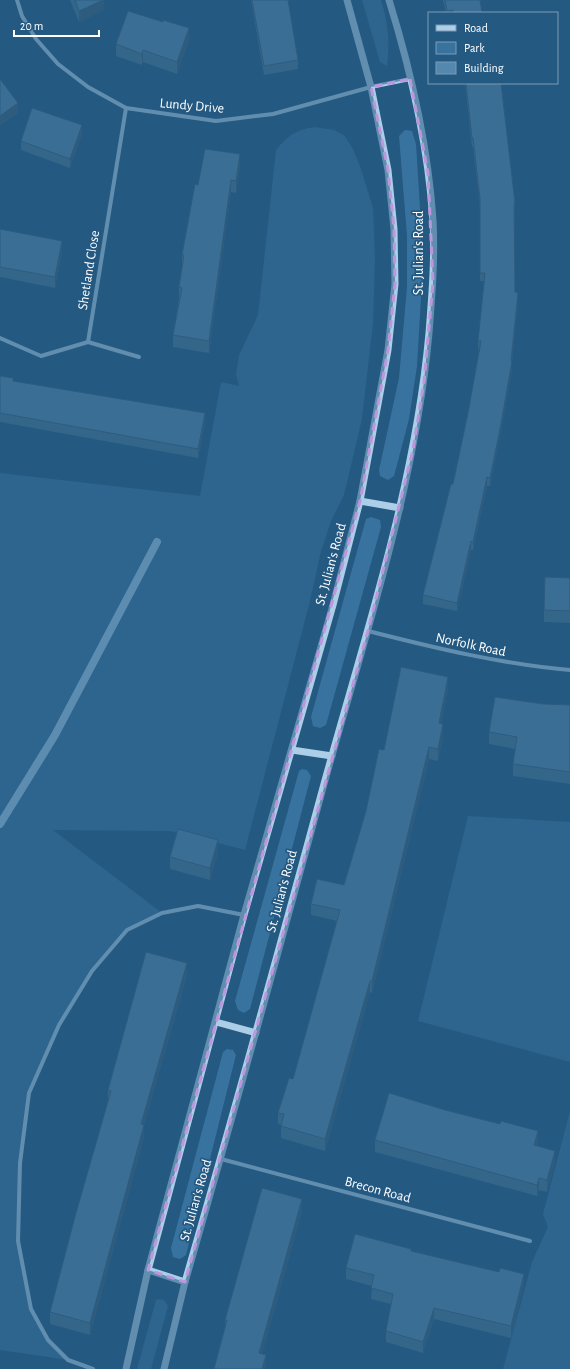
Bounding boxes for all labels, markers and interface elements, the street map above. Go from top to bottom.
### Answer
scale bar [14,12,99,38]
legend [428,12,558,84]
text: 20 m [20,20,43,32]
text: Road [464,22,488,34]
text: Park [464,42,485,54]
text: Building [464,62,504,74]
street label: Lundy Drive [159,96,225,116]
street label: St. Julian's Road [412,211,426,295]
street label: Shetland Close [76,229,102,311]
street label: St. Julian's Road [313,522,349,607]
street label: Norfolk Road [434,631,507,659]
street label: St. Julian's Road [264,849,300,934]
street label: St. Julian's Road [178,1158,214,1243]
street label: Brecon Road [343,1174,412,1206]

